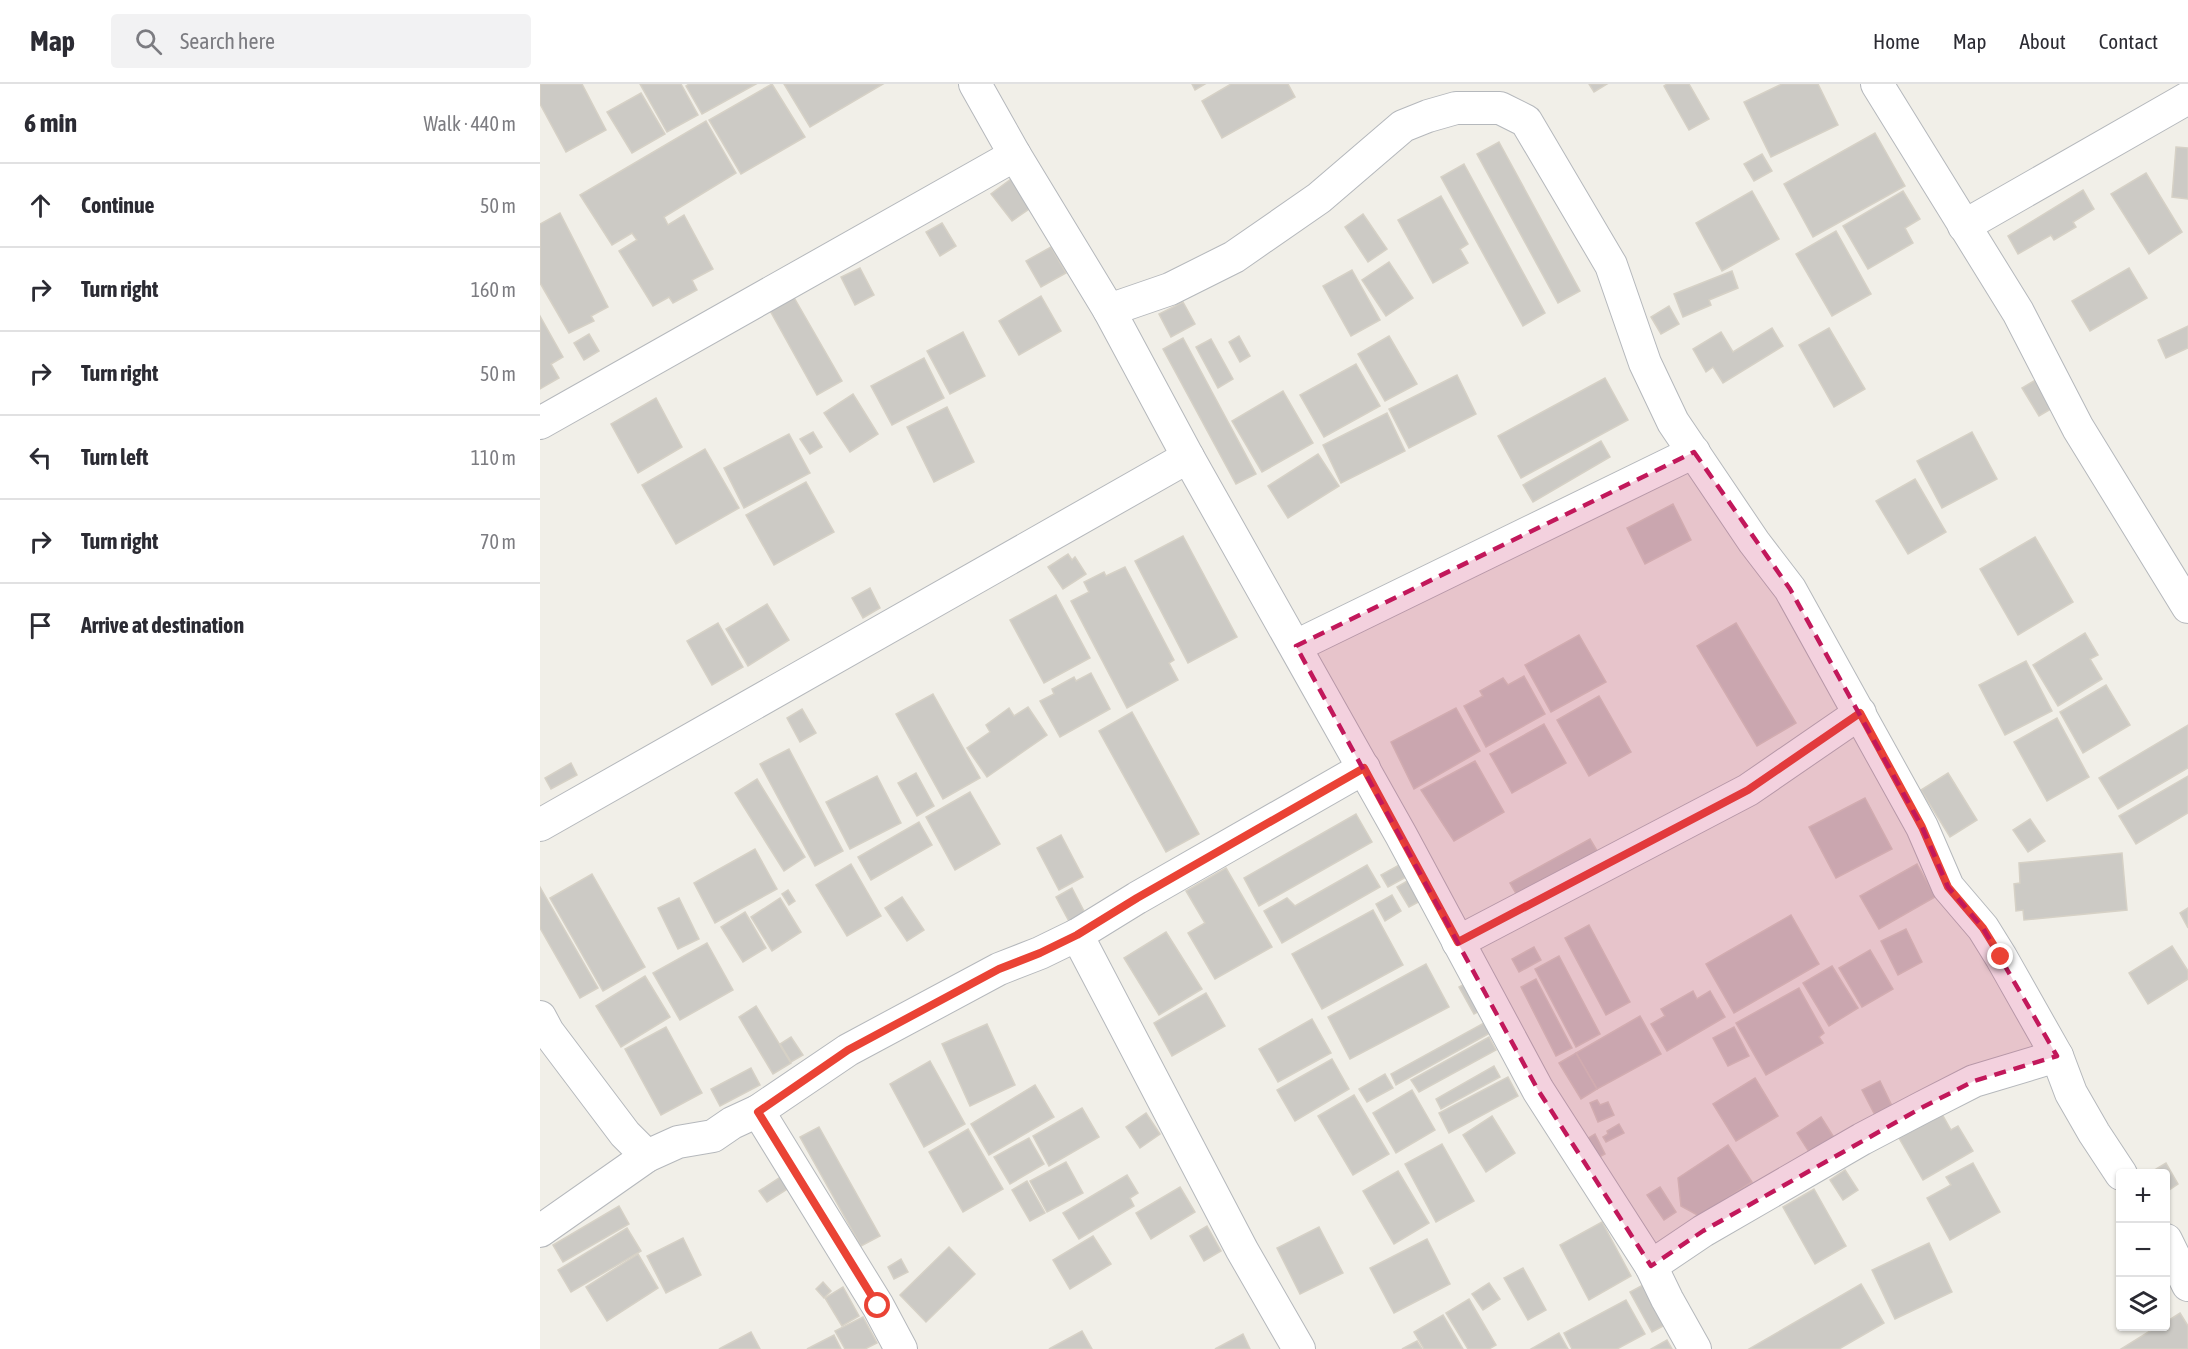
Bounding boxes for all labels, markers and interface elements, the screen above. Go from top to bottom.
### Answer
search box [111,14,531,68]
text: Map [30,25,75,57]
icon: search [132,25,165,58]
text: Search here [180,28,275,54]
text: Home [1873,29,1920,53]
text: Map [1953,29,1987,53]
text: About [2020,29,2066,53]
text: Contact [2099,29,2158,53]
text: 6 min [24,108,77,138]
text: Walk · 440 m [424,112,516,135]
icon: ahead [24,189,57,222]
text: Continue [81,192,155,218]
text: 50 m [480,194,516,217]
icon: right [24,273,57,306]
text: Turn right [81,276,158,302]
text: 160 m [471,278,516,301]
icon: right [24,357,57,390]
text: Turn right [81,360,158,386]
text: 50 m [480,362,516,385]
icon: left [24,441,57,474]
text: Turn left [81,444,148,470]
text: 110 m [471,446,516,469]
icon: right [24,525,57,558]
text: Turn right [81,528,158,554]
text: 70 m [480,530,516,553]
icon: arrive [24,609,57,642]
text: Arrive at destination [81,612,244,638]
route end [1987,943,2013,969]
map controls [2116,1169,2170,1331]
button: + [2116,1169,2170,1223]
button: − [2116,1223,2170,1277]
button: layers [2116,1277,2170,1331]
route start [864,1292,890,1318]

